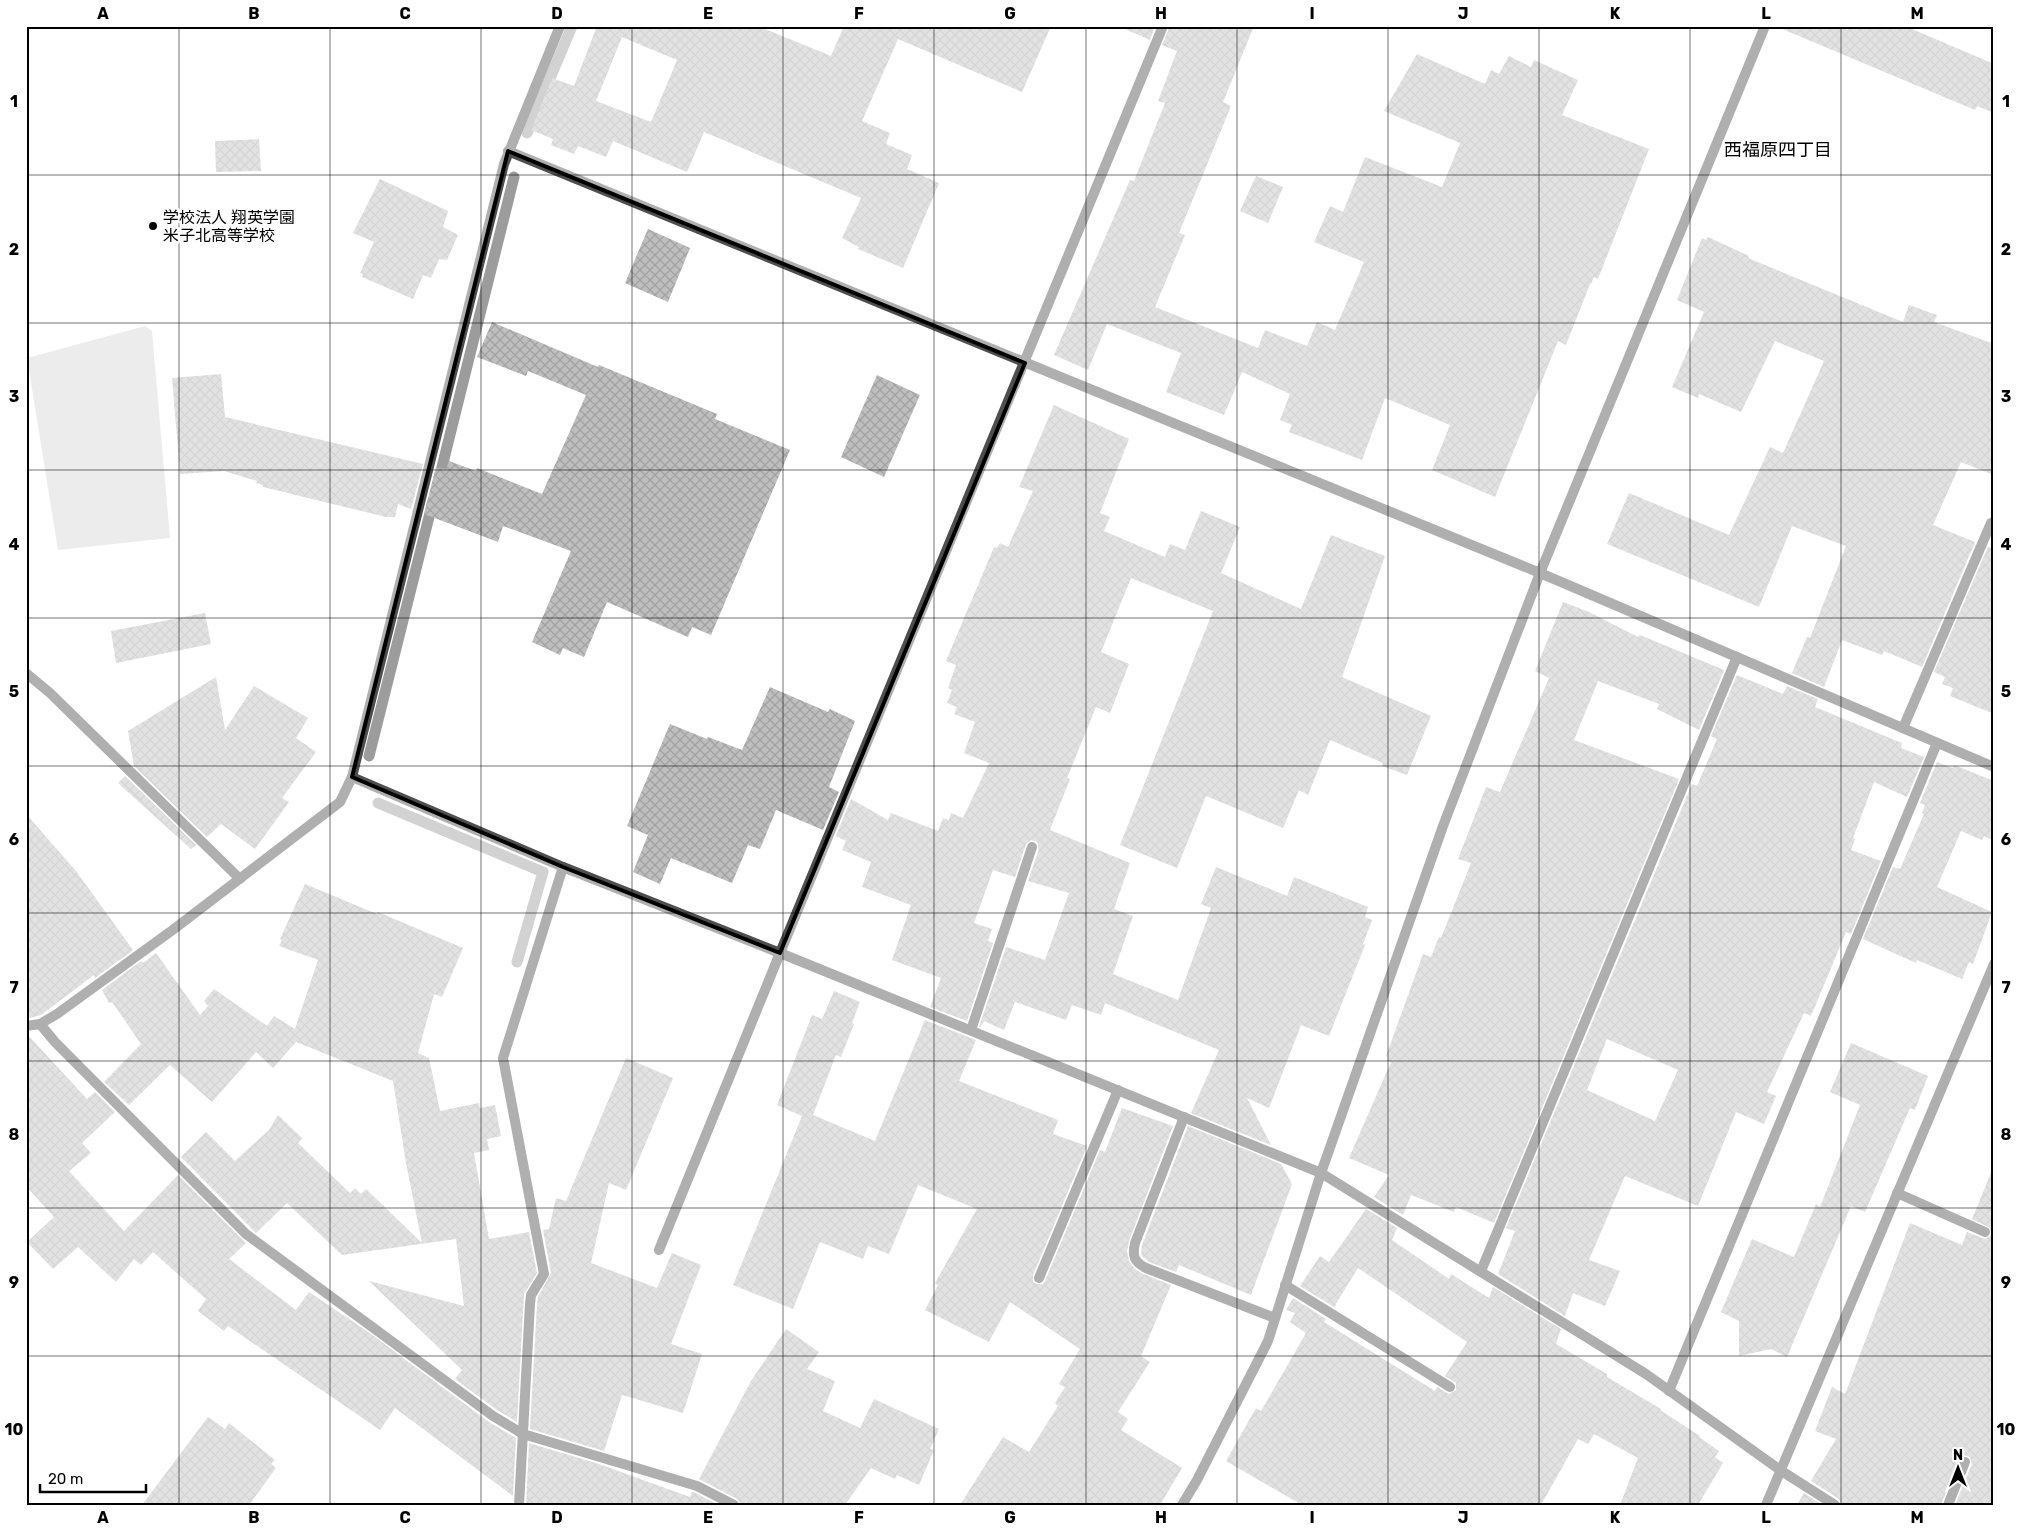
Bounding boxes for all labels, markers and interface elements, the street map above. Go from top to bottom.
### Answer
text: A [97,4,109,23]
text: B [248,4,260,23]
text: C [399,4,411,23]
text: D [551,4,563,23]
text: E [703,4,713,23]
text: F [854,4,864,23]
text: G [1004,4,1016,23]
text: H [1155,4,1167,23]
text: I [1309,4,1315,23]
text: J [1458,4,1468,23]
text: K [1610,4,1621,23]
text: L [1761,4,1771,23]
text: M [1910,4,1924,23]
text: 1 [10,92,18,111]
text: 1 [2002,92,2010,111]
district label: 西福原四丁目 [1724,139,1832,161]
place label: 学校法人 翔英学園 米子北高等学校 [163,208,295,245]
marker: 学校法人 翔英学園 米子北高等学校 [147,220,159,232]
text: 2 [9,240,19,259]
text: 2 [2001,240,2011,259]
text: 3 [9,387,19,406]
text: 3 [2001,387,2011,406]
text: 4 [9,535,20,554]
text: 4 [2001,535,2012,554]
text: 5 [9,682,19,701]
text: 5 [2001,682,2011,701]
text: 6 [9,830,19,849]
text: 6 [2001,830,2011,849]
text: 7 [9,978,19,997]
text: 7 [2001,978,2011,997]
text: 8 [9,1125,20,1144]
text: 8 [2001,1125,2012,1144]
text: 9 [9,1273,19,1292]
text: 9 [2001,1273,2011,1292]
text: 10 [5,1420,24,1439]
text: 10 [1997,1420,2016,1439]
north arrow [1932,1444,1982,1494]
text: N [1953,1447,1963,1464]
scale bar [40,1461,146,1493]
text: 20 m [48,1470,83,1488]
text: A [97,1508,109,1527]
text: B [248,1508,260,1527]
text: C [399,1508,411,1527]
text: D [551,1508,563,1527]
text: E [703,1508,713,1527]
text: F [854,1508,864,1527]
text: G [1004,1508,1016,1527]
text: H [1155,1508,1167,1527]
text: I [1309,1508,1315,1527]
text: J [1458,1508,1468,1527]
text: K [1610,1508,1621,1527]
text: L [1761,1508,1771,1527]
text: M [1910,1508,1924,1527]

